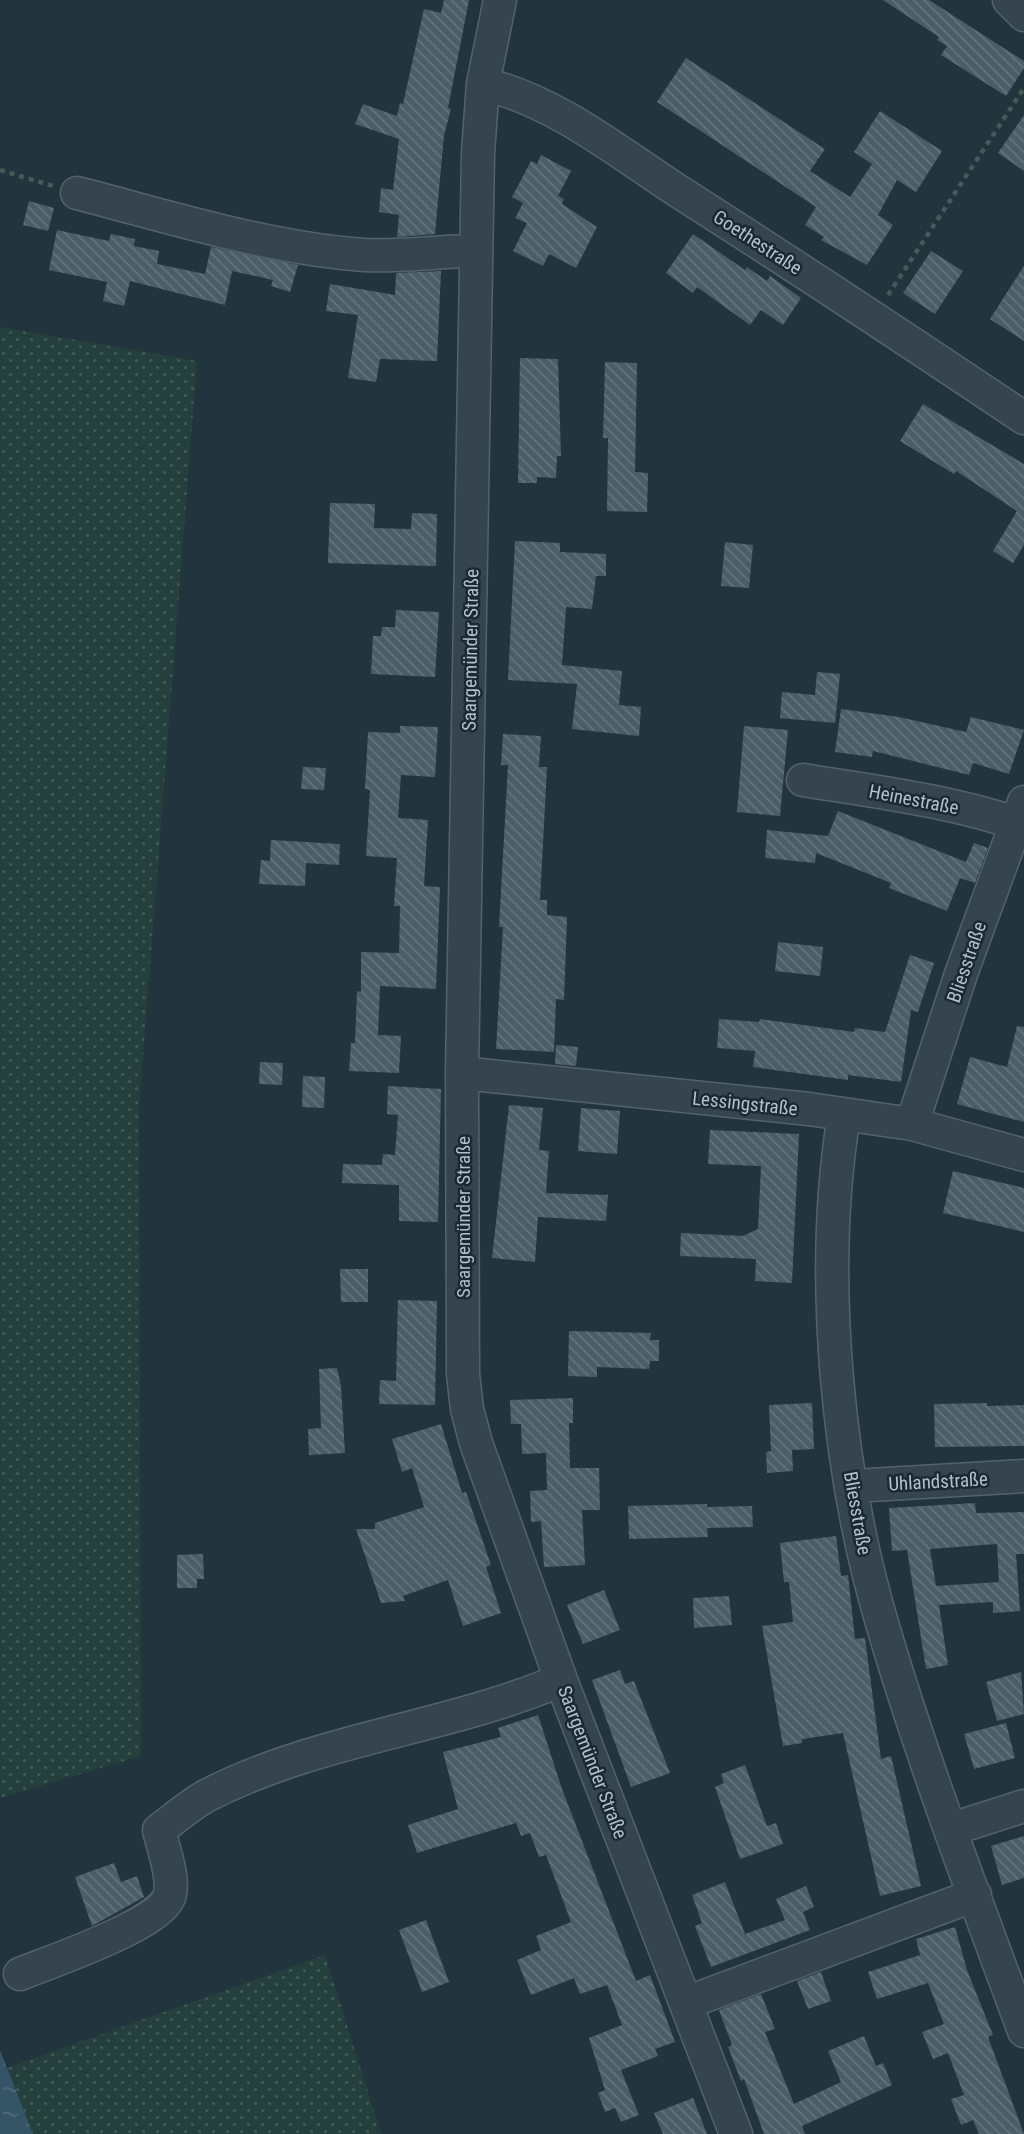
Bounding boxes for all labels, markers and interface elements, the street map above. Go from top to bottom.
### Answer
street label: Goethestraße [709,205,806,280]
street label: Saargemünder Straße [458,569,483,731]
street label: Heinestraße [867,780,961,819]
street label: Bliesstraße [942,918,991,1006]
street label: Lessingstraße [691,1087,799,1120]
street label: Saargemünder Straße [452,1136,475,1298]
street label: Uhlandstraße [888,1467,988,1496]
street label: Bliesstraße [839,1470,876,1557]
street label: Saargemünder Straße [553,1682,632,1842]

